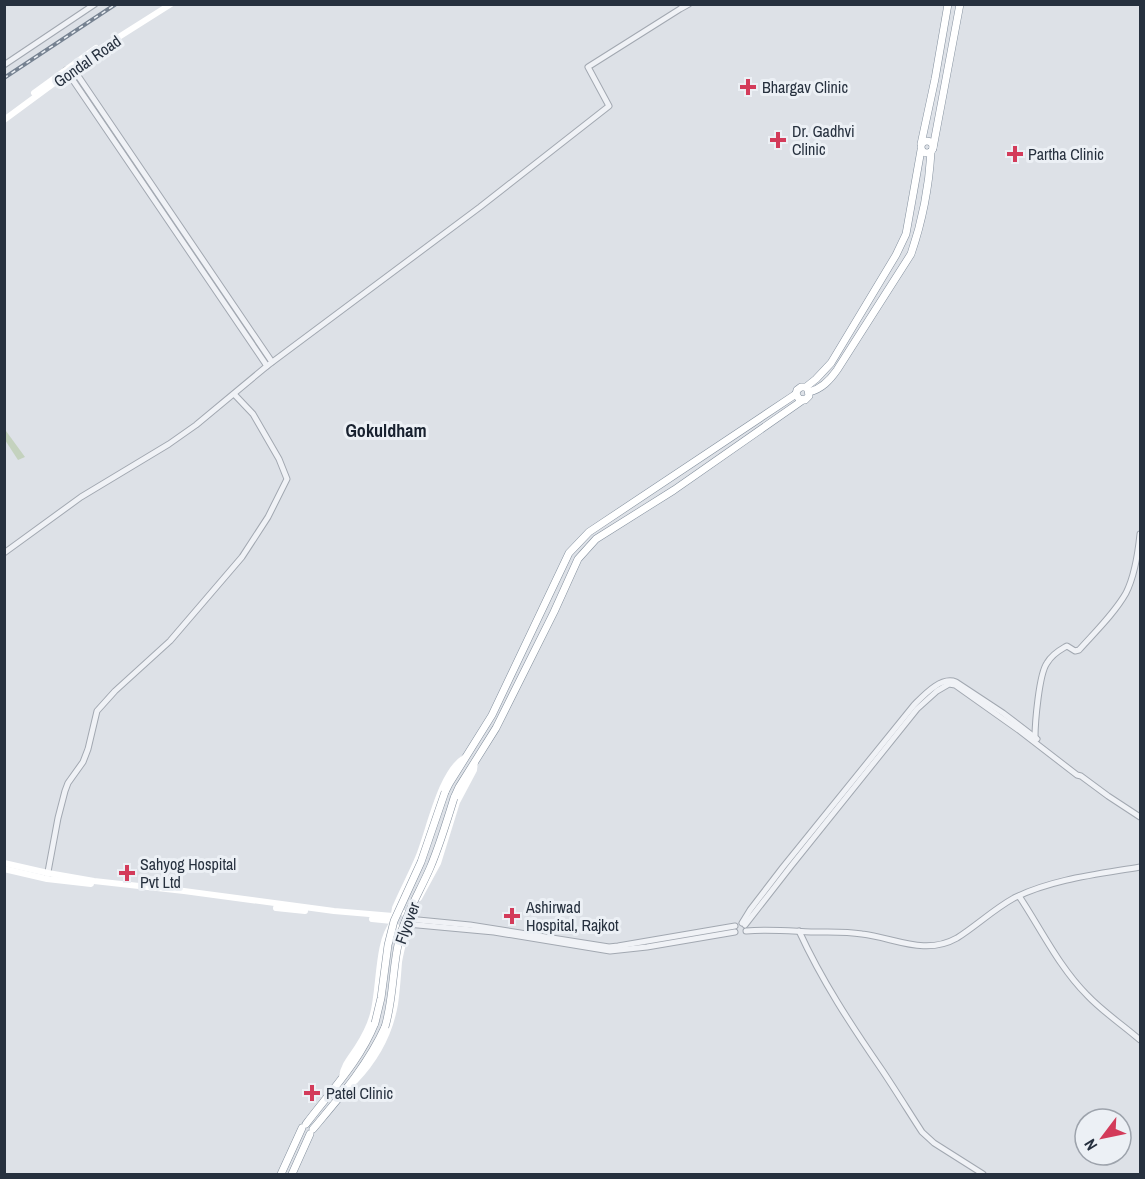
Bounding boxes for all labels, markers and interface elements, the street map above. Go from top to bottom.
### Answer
street label: Gondal Road [49,30,125,92]
place label: Bhargav Clinic [762,76,848,98]
marker: Bhargav Clinic [739,78,757,96]
place label: Dr. Gadhvi Clinic [792,120,855,160]
marker: Dr. Gadhvi Clinic [769,131,787,149]
place label: Partha Clinic [1028,143,1104,165]
marker: Partha Clinic [1006,145,1024,163]
district label: Gokuldham [345,418,427,443]
place label: Sahyog Hospital Pvt Ltd [140,853,236,893]
marker: Sahyog Hospital Pvt Ltd [118,864,136,882]
place label: Ashirwad Hospital, Rajkot [525,896,619,936]
street label: Flyover [389,898,425,947]
marker: Ashirwad Hospital, Rajkot [503,907,521,925]
place label: Patel Clinic [326,1082,394,1104]
marker: Patel Clinic [303,1084,321,1102]
north arrow [1073,1107,1133,1167]
text: N [1078,1135,1102,1155]

